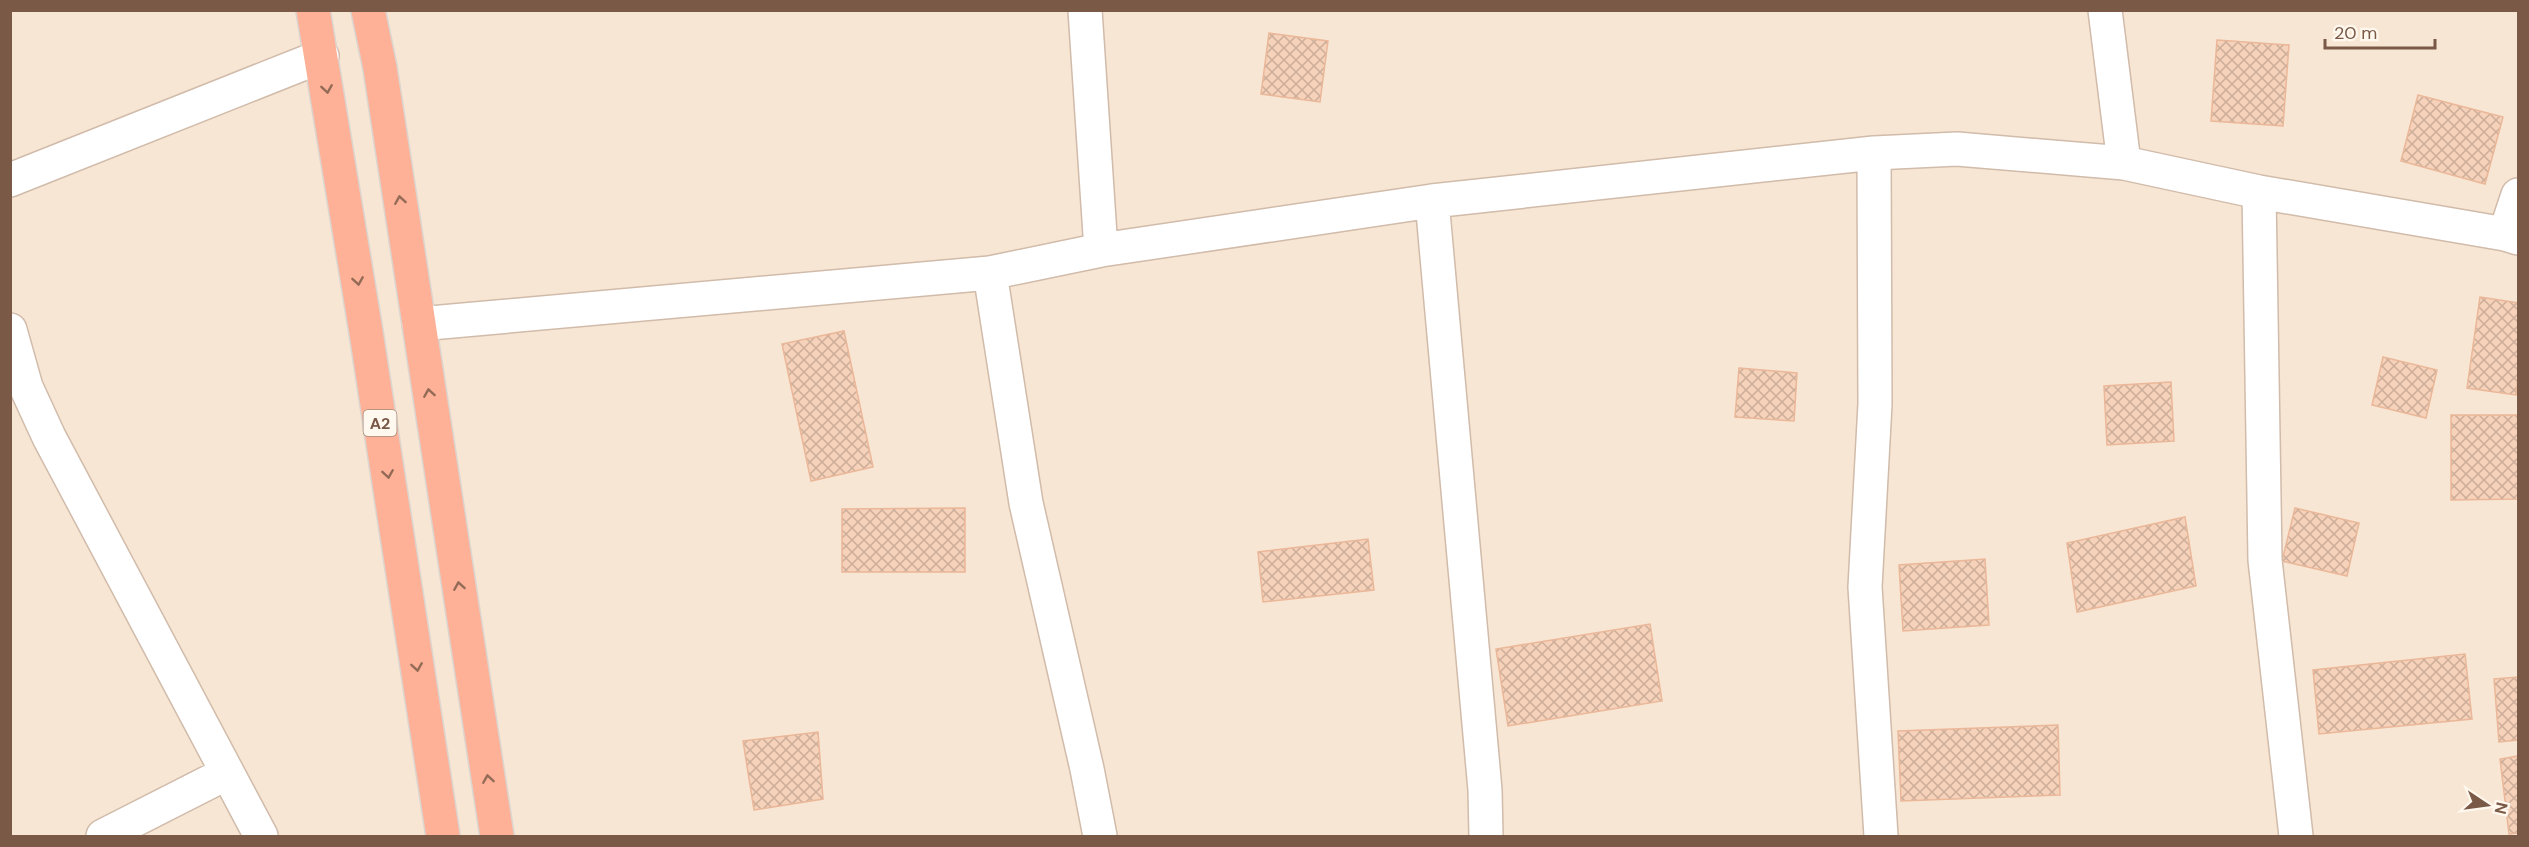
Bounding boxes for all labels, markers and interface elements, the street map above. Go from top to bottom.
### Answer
scale bar [2325,12,2434,50]
text: 20 m [2334,21,2377,45]
one-way arrow [321,84,333,93]
one-way arrow [394,196,406,205]
one-way arrow [351,276,364,286]
one-way arrow [424,388,436,398]
road number: A2 [364,410,397,436]
one-way arrow [381,469,393,479]
one-way arrow [453,581,465,590]
one-way arrow [410,661,423,671]
one-way arrow [482,774,494,783]
north arrow [2457,775,2517,835]
text: N [2490,800,2513,816]

